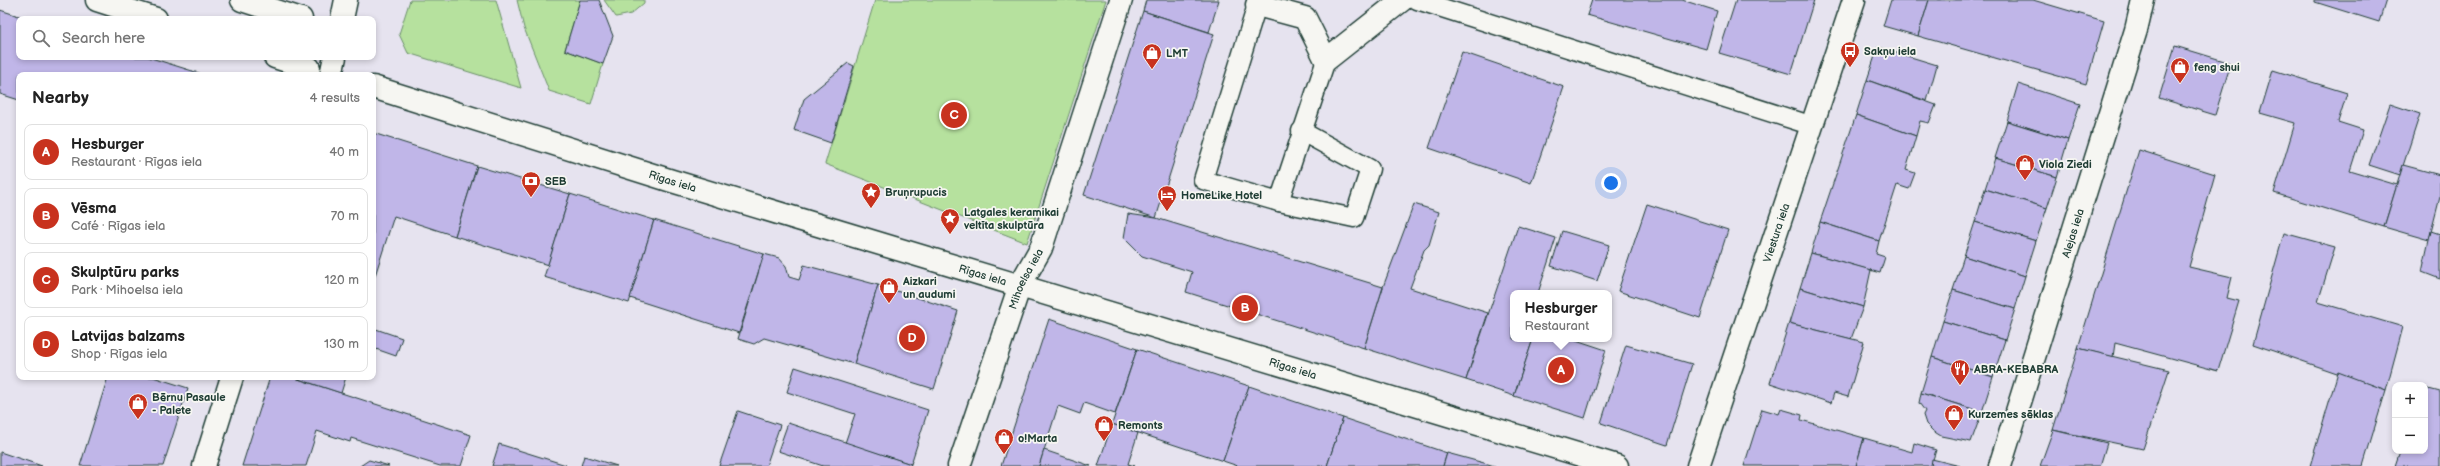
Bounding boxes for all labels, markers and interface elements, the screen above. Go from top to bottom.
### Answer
search box [16,16,376,60]
icon: search [30,27,52,49]
text: Search here [62,29,145,48]
bus stop icon: Sakņu iela [1839,40,1861,68]
shop icon: LMT [1141,42,1163,70]
place label: Sakņu iela [1864,45,1916,59]
place label: LMT [1166,47,1189,60]
shop icon: feng shui [2169,56,2191,84]
place label: feng shui [2194,61,2240,74]
text: Nearby [32,88,89,108]
text: 4 results [310,90,360,106]
pin: C [941,100,967,130]
text: Hesburger [71,135,144,154]
text: A [42,144,50,160]
text: 40 m [329,144,359,160]
shop icon: Viola Ziedi [2014,153,2036,181]
text: Restaurant · Rīgas iela [71,154,202,170]
place label: Viola Ziedi [2039,158,2092,171]
street label: Rīgas iela [647,168,698,195]
bank icon: SEB [520,170,542,198]
your location [1601,173,1621,193]
place label: SEB [545,175,567,188]
place icon: Bruņrupucis [860,181,882,209]
hotel icon: HomeLike Hotel [1156,184,1178,212]
place label: Bruņrupucis [885,186,947,200]
place label: HomeLike Hotel [1181,189,1262,202]
text: Vēsma [71,199,117,218]
street label: Viestura iela [1761,202,1793,264]
place label: Latgales keramikai veltīta skulptūra [963,206,1059,232]
place icon: Latgales keramikai veltīta skulptūra [939,207,961,235]
street label: Alejas iela [2059,207,2087,259]
text: B [41,208,51,224]
text: 70 m [331,208,359,224]
text: Café · Rīgas iela [71,218,165,234]
street label: Mihoelsa iela [1006,246,1046,311]
street label: Rīgas iela [957,262,1008,289]
text: Skulptūru parks [71,263,179,282]
text: C [41,272,51,288]
text: 120 m [324,272,359,288]
place label: Aizkari un audumi [902,275,956,301]
shop icon: Aizkari un audumi [878,276,900,304]
text: Park · Mihoelsa iela [71,282,183,298]
popup [1510,290,1612,342]
pin: B [1232,293,1258,323]
text: Hesburger [1524,299,1598,318]
text: Restaurant [1524,318,1589,334]
pin: D [899,323,925,353]
text: Latvijas balzams [71,327,185,346]
text: D [41,336,51,352]
text: 130 m [324,336,359,352]
text: Shop · Rīgas iela [71,346,167,362]
street label: Rīgas iela [1267,355,1318,382]
pin: A [1548,355,1574,385]
restaurant icon: ABRA-KEBABRA [1949,358,1971,386]
place label: ABRA-KEBABRA [1973,363,2058,376]
map controls [2392,382,2428,454]
button: + [2392,382,2428,418]
place label: Bērnu Pasaule - Palete [152,391,226,417]
shop icon: Bērnu Pasaule - Palete [127,392,149,420]
shop icon: Kurzemes sēklas [1943,403,1965,431]
place label: Kurzemes sēklas [1968,408,2054,421]
shop icon: Remonts [1093,414,1115,442]
button: − [2392,418,2428,454]
place label: Remonts [1118,419,1163,432]
shop icon: o!Marta [993,427,1015,455]
place label: o!Marta [1018,432,1057,445]

